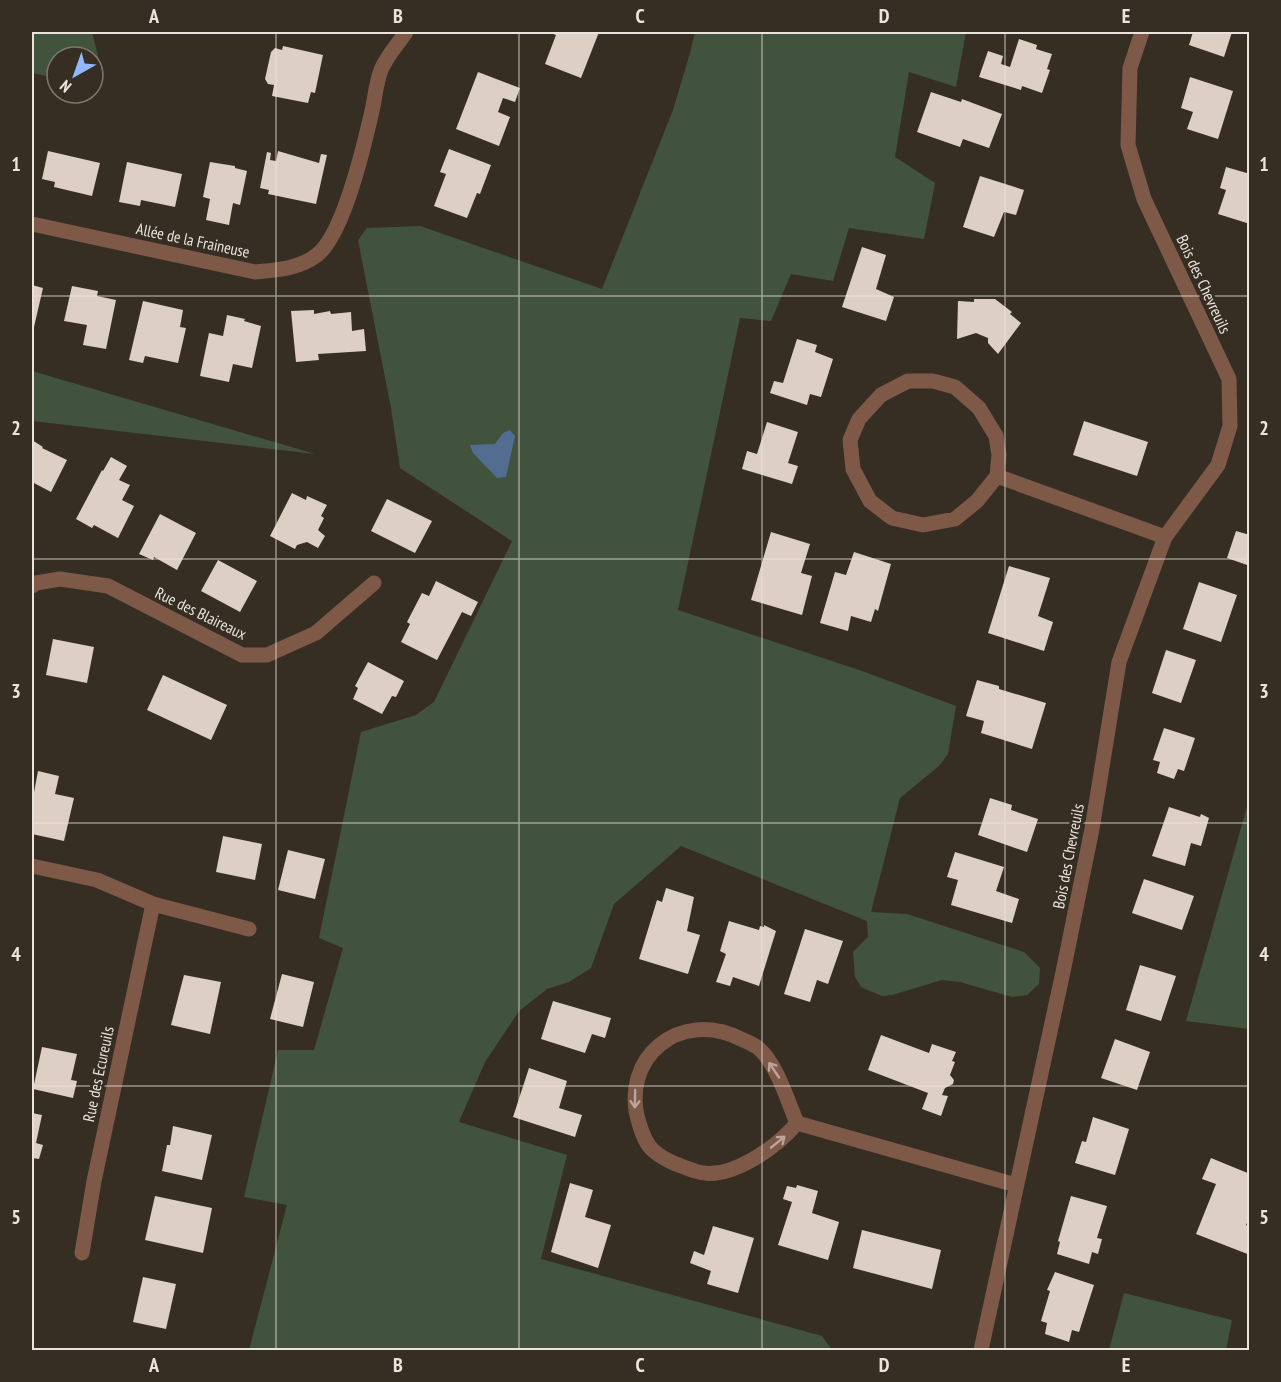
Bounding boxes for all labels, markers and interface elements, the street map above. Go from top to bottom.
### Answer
text: A [148,3,160,29]
text: B [393,3,403,29]
text: C [635,3,645,29]
text: D [879,3,890,29]
text: E [1122,3,1130,29]
north arrow [45,45,105,105]
text: N [56,76,75,97]
text: 1 [11,151,21,177]
text: 1 [1259,151,1269,177]
street label: Allée de la Fraineuse [134,218,252,262]
street label: Bois des Chevreuils [1172,232,1236,336]
text: 2 [11,415,21,441]
text: 2 [1259,415,1269,441]
street label: Rue des Blaireaux [152,582,250,644]
text: 3 [11,678,21,704]
text: 3 [1259,678,1269,704]
street label: Bois des Chevreuils [1048,802,1088,910]
text: 4 [11,941,21,967]
text: 4 [1259,941,1269,967]
street label: Rue des Ecureuils [78,1024,118,1124]
one-way arrow [767,1062,779,1079]
one-way arrow [629,1088,641,1108]
one-way arrow [770,1135,786,1148]
text: 5 [11,1204,21,1230]
text: 5 [1259,1204,1269,1230]
text: A [148,1352,160,1378]
text: B [393,1352,403,1378]
text: C [635,1352,645,1378]
text: D [879,1352,890,1378]
text: E [1122,1352,1130,1378]

